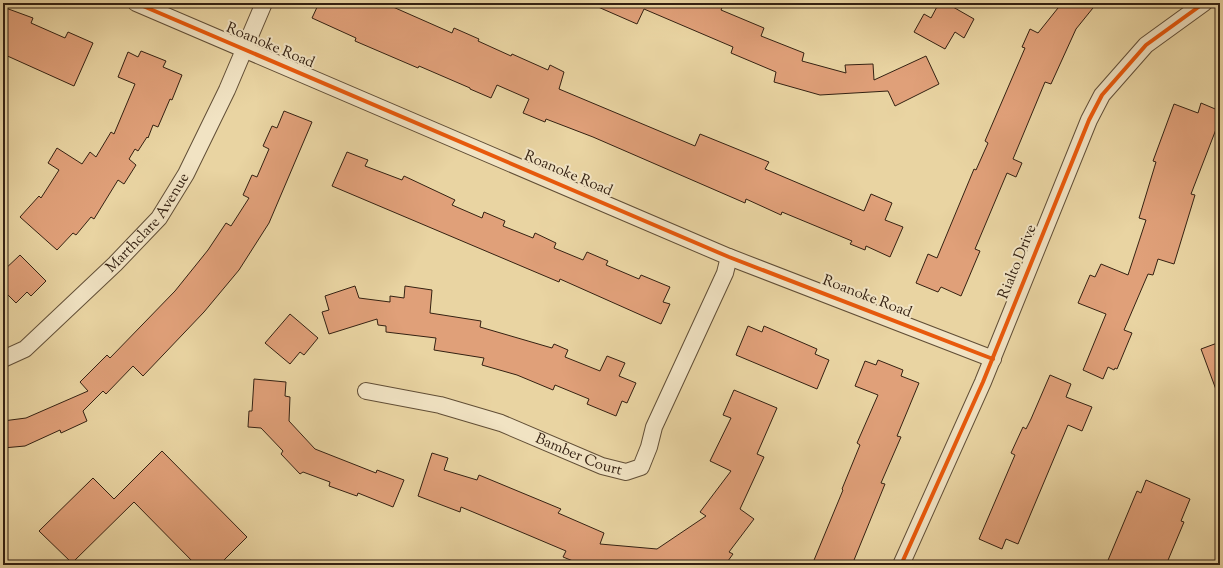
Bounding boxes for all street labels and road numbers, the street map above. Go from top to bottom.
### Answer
street label: Roanoke Road [223,18,318,74]
street label: Roanoke Road [521,146,616,202]
street label: Marthclare Avenue [101,169,195,278]
street label: Rialto Drive [994,222,1042,302]
street label: Roanoke Road [819,270,915,324]
street label: Bamber Court [532,428,624,481]

